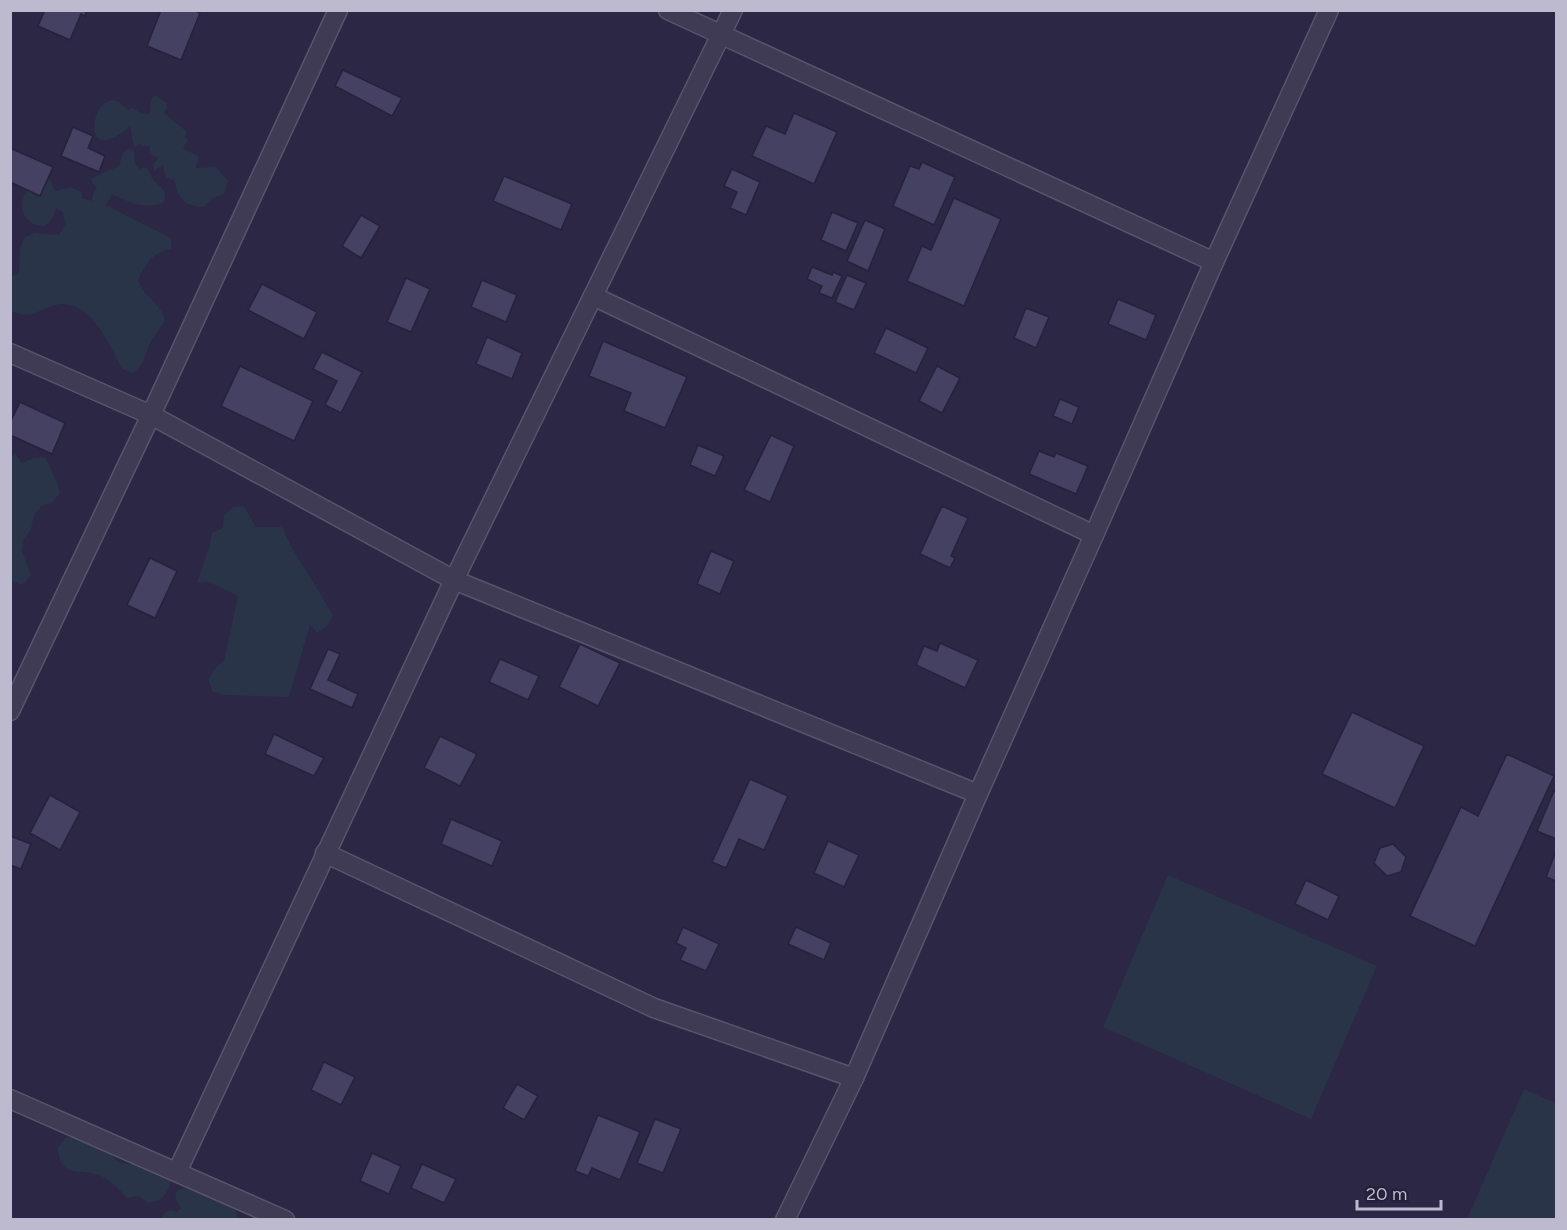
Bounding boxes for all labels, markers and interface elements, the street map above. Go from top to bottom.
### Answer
scale bar [1357,1173,1441,1211]
text: 20 m [1366,1183,1407,1205]

